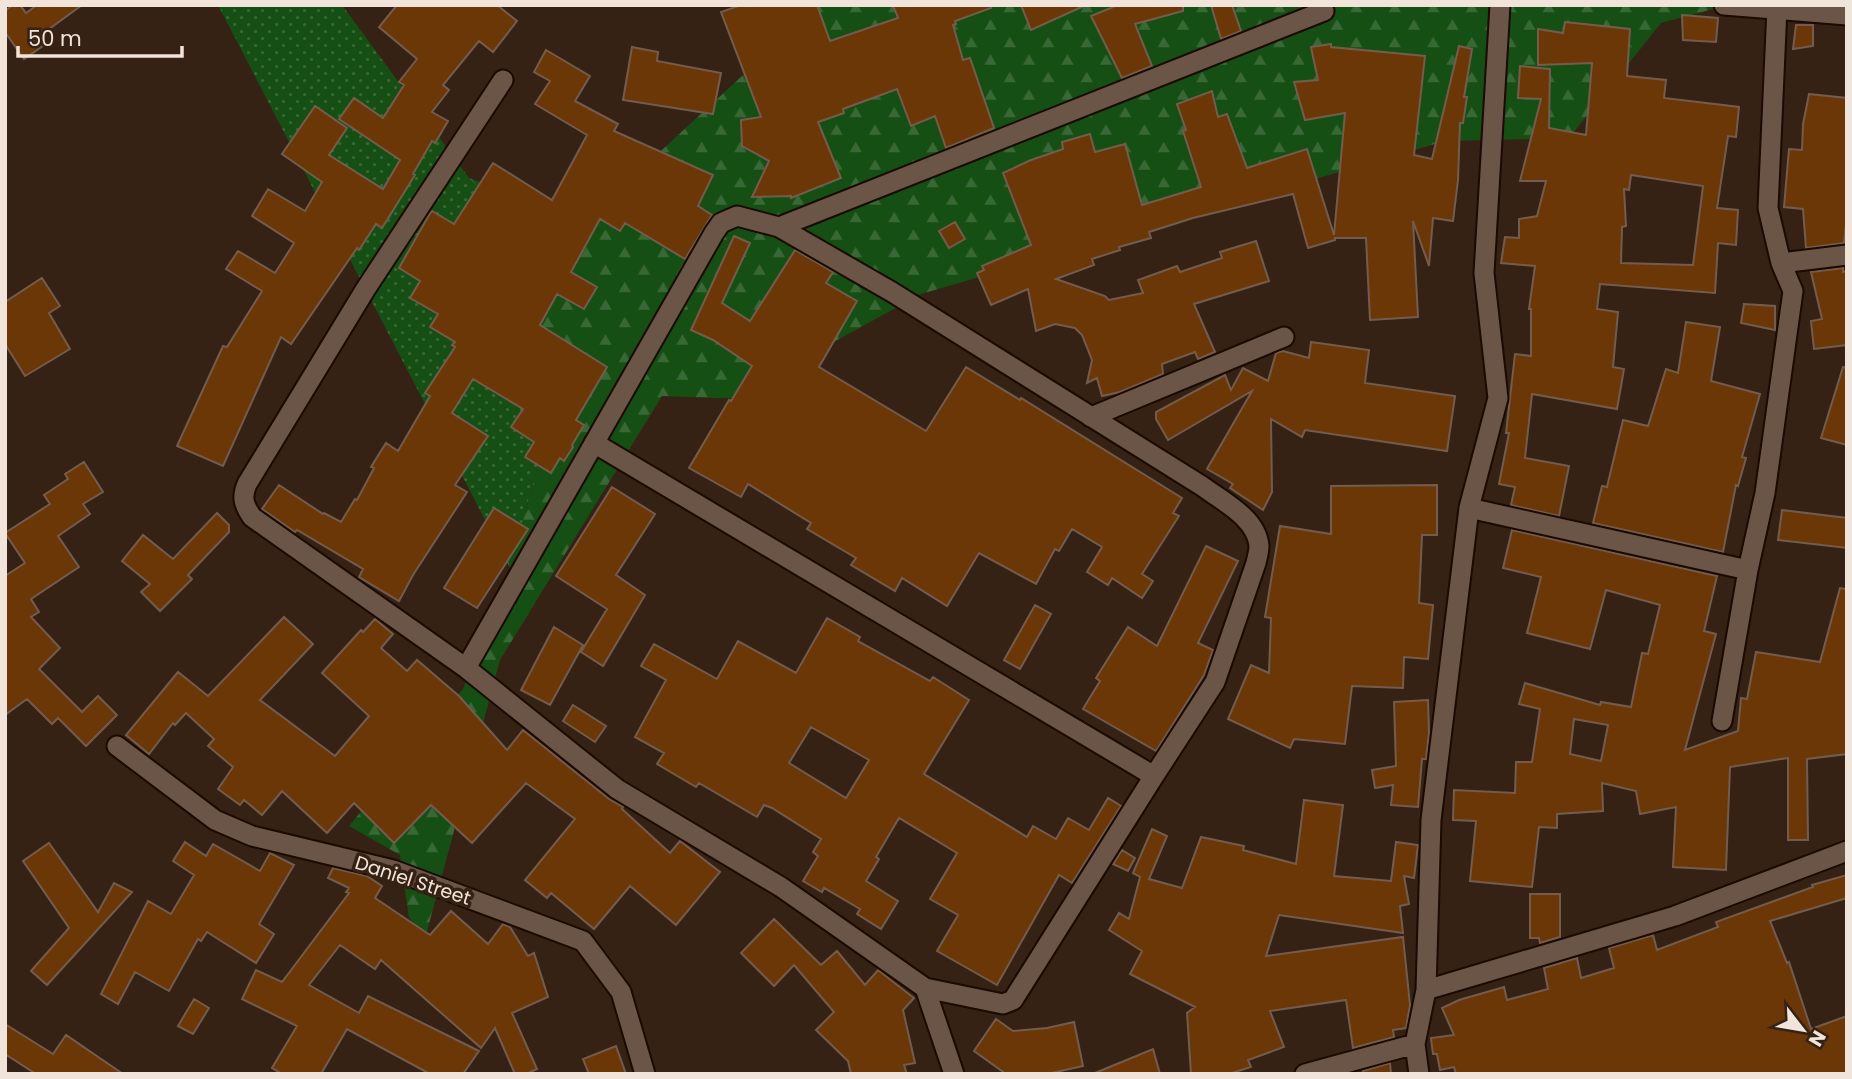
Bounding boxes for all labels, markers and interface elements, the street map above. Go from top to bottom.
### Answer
scale bar [18,14,182,58]
text: 50 m [28,24,82,53]
street label: Daniel Street [351,849,474,912]
north arrow [1768,995,1838,1065]
text: N [1802,1025,1832,1052]

